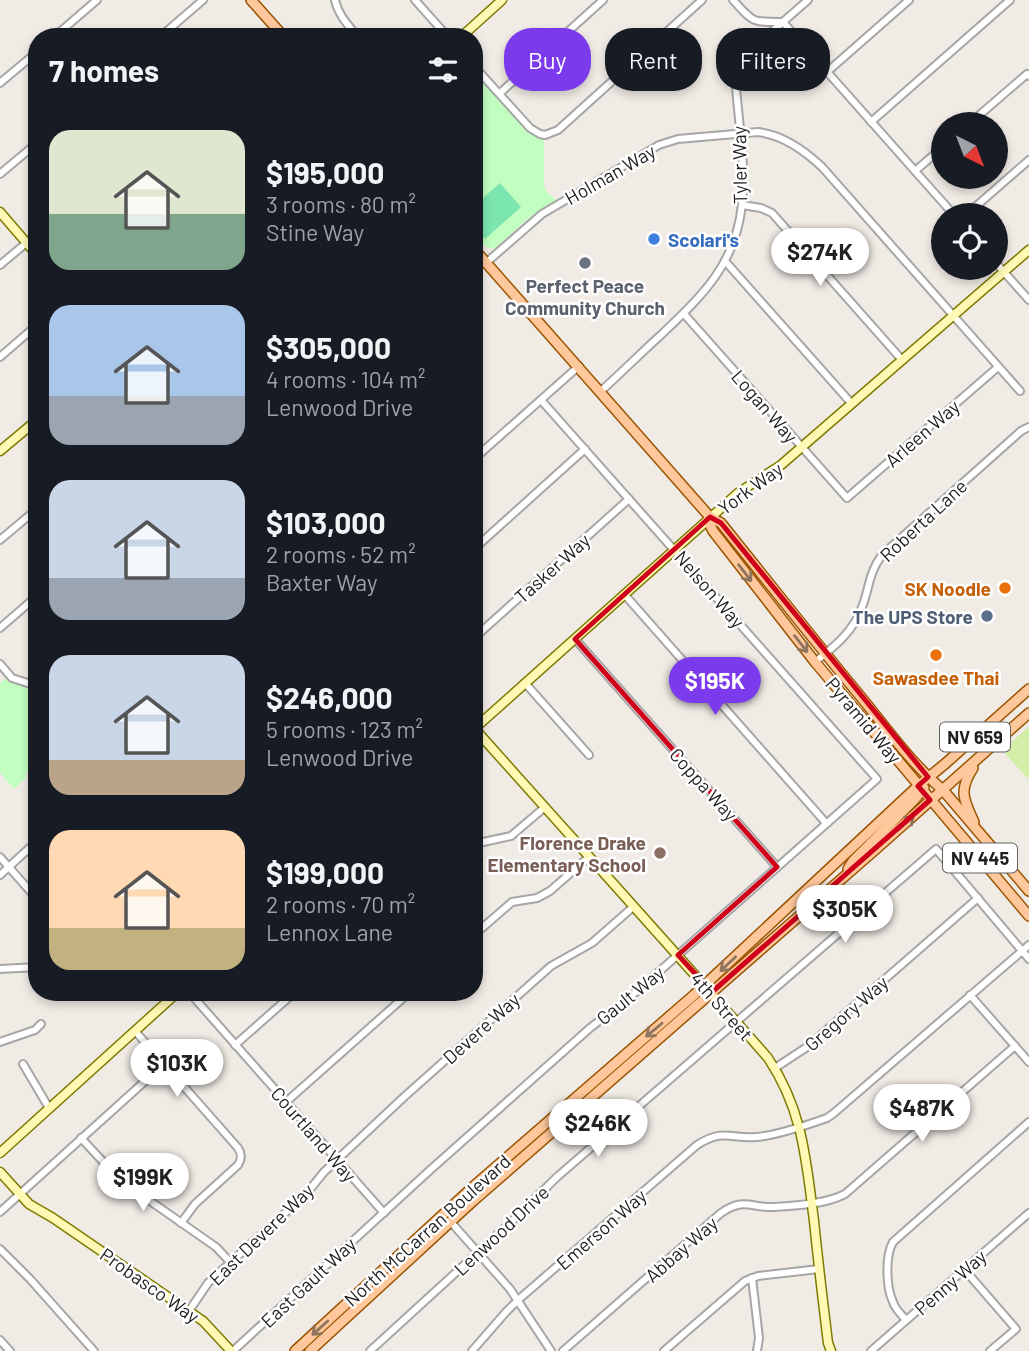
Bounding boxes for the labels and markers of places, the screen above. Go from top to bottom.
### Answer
place label: Scolari's [668,228,739,251]
pin: $274K [771,229,869,288]
marker: Scolari's [646,231,662,247]
marker: Perfect Peace Community Church [577,255,593,271]
place label: Perfect Peace Community Church [505,274,665,319]
place label: SK Noodle [904,577,991,600]
marker: SK Noodle [997,580,1013,596]
place label: The UPS Store [853,605,973,628]
marker: The UPS Store [979,608,995,624]
marker: Sawasdee Thai [928,647,944,663]
pin: $195K [666,658,764,717]
place label: Sawasdee Thai [873,666,999,689]
place label: Florence Drake Elementary School [488,831,646,876]
marker: Florence Drake Elementary School [652,845,668,861]
pin: $305K [796,886,894,945]
pin: $103K [128,1040,226,1099]
pin: $487K [873,1084,971,1144]
pin: $246K [549,1100,647,1159]
pin: $199K [94,1154,192,1213]

